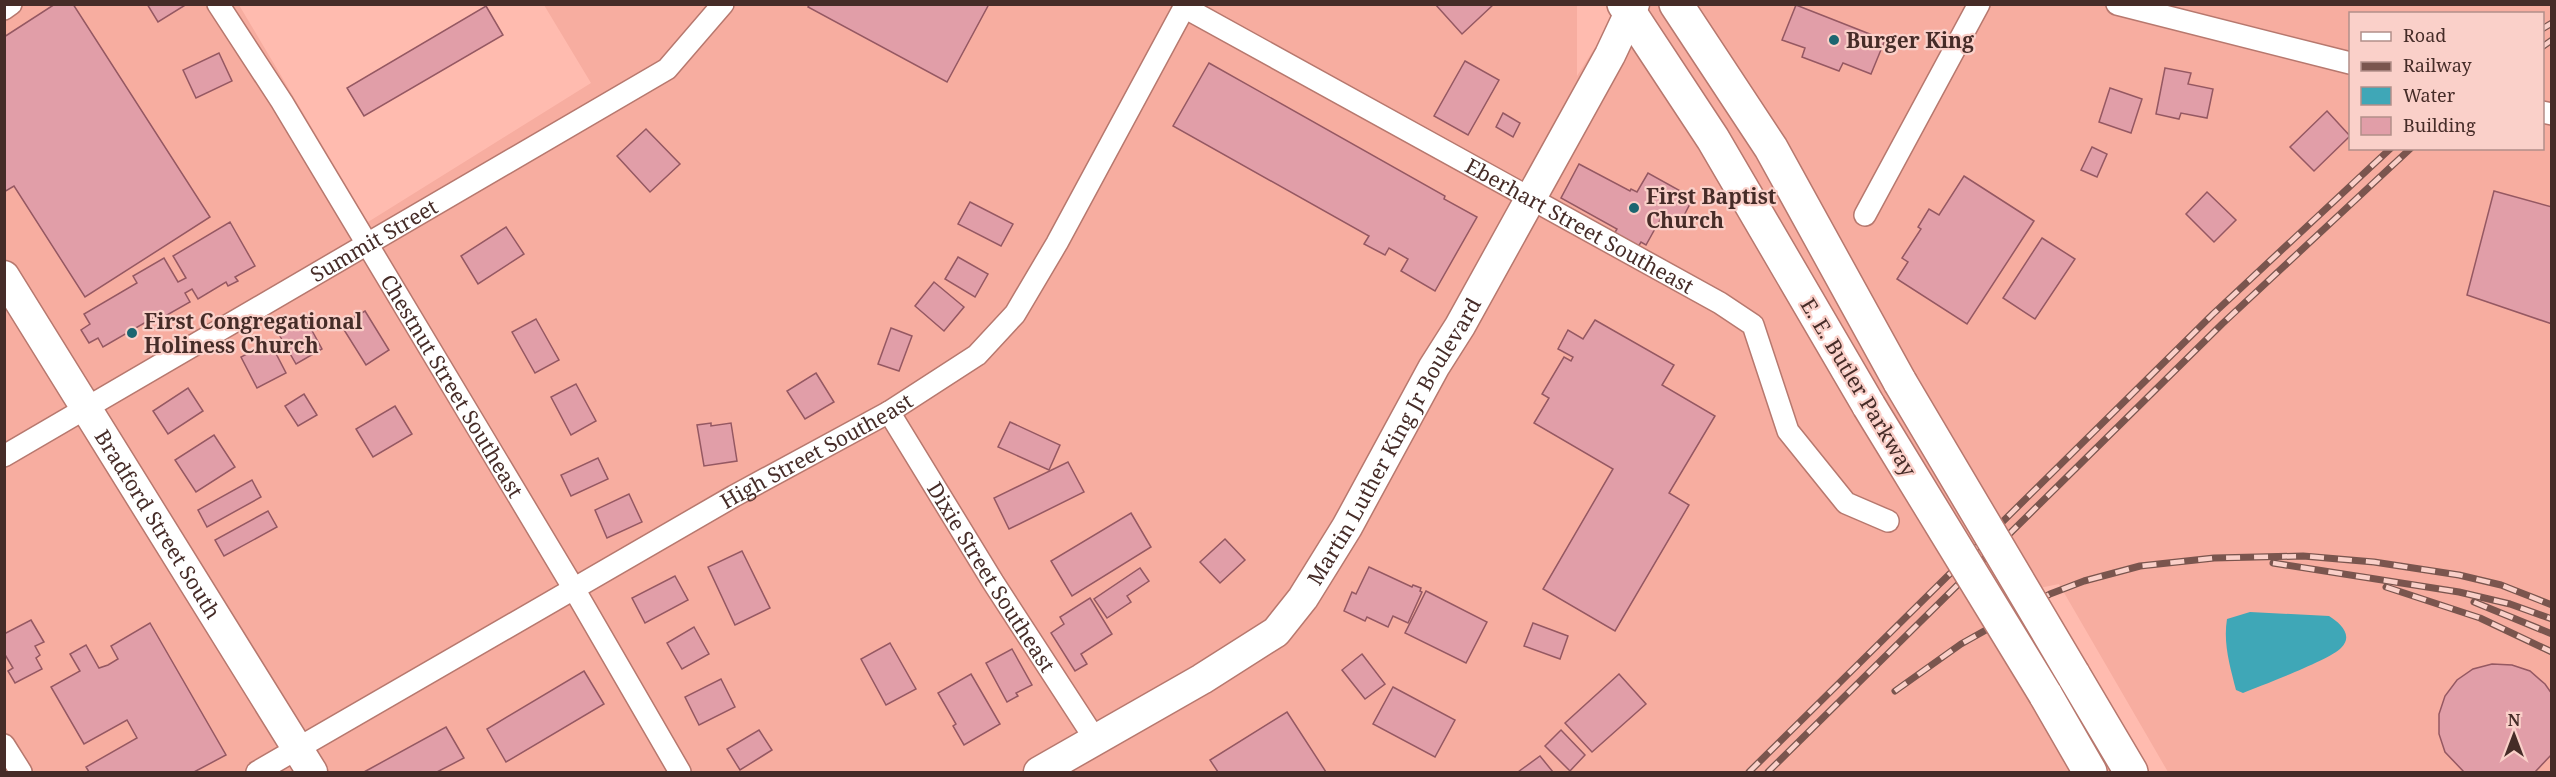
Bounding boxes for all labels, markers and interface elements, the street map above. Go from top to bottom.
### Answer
legend [2349,12,2544,150]
text: Road [2403,23,2446,47]
place label: Burger King [1846,26,1974,54]
marker: Burger King [1827,33,1841,47]
text: Railway [2403,53,2473,77]
text: Water [2403,83,2456,107]
text: Building [2403,113,2476,137]
street label: Eberhart Street Southeast [1460,151,1699,300]
place label: First Baptist Church [1646,182,1777,234]
street label: Summit Street [305,192,442,288]
marker: First Baptist Church [1627,201,1641,215]
street label: Chestnut Street Southeast [374,269,530,503]
street label: Martin Luther King Jr Boulevard [1300,292,1487,590]
street label: E. E. Butler Parkway [1795,293,1923,481]
place label: First Congregational Holiness Church [144,307,363,359]
marker: First Congregational Holiness Church [125,326,139,340]
street label: High Street Southeast [715,387,918,515]
street label: Bradford Street South [89,424,227,624]
street label: Dixie Street Southeast [921,477,1062,677]
north arrow [2484,705,2544,765]
text: N [2508,709,2521,731]

